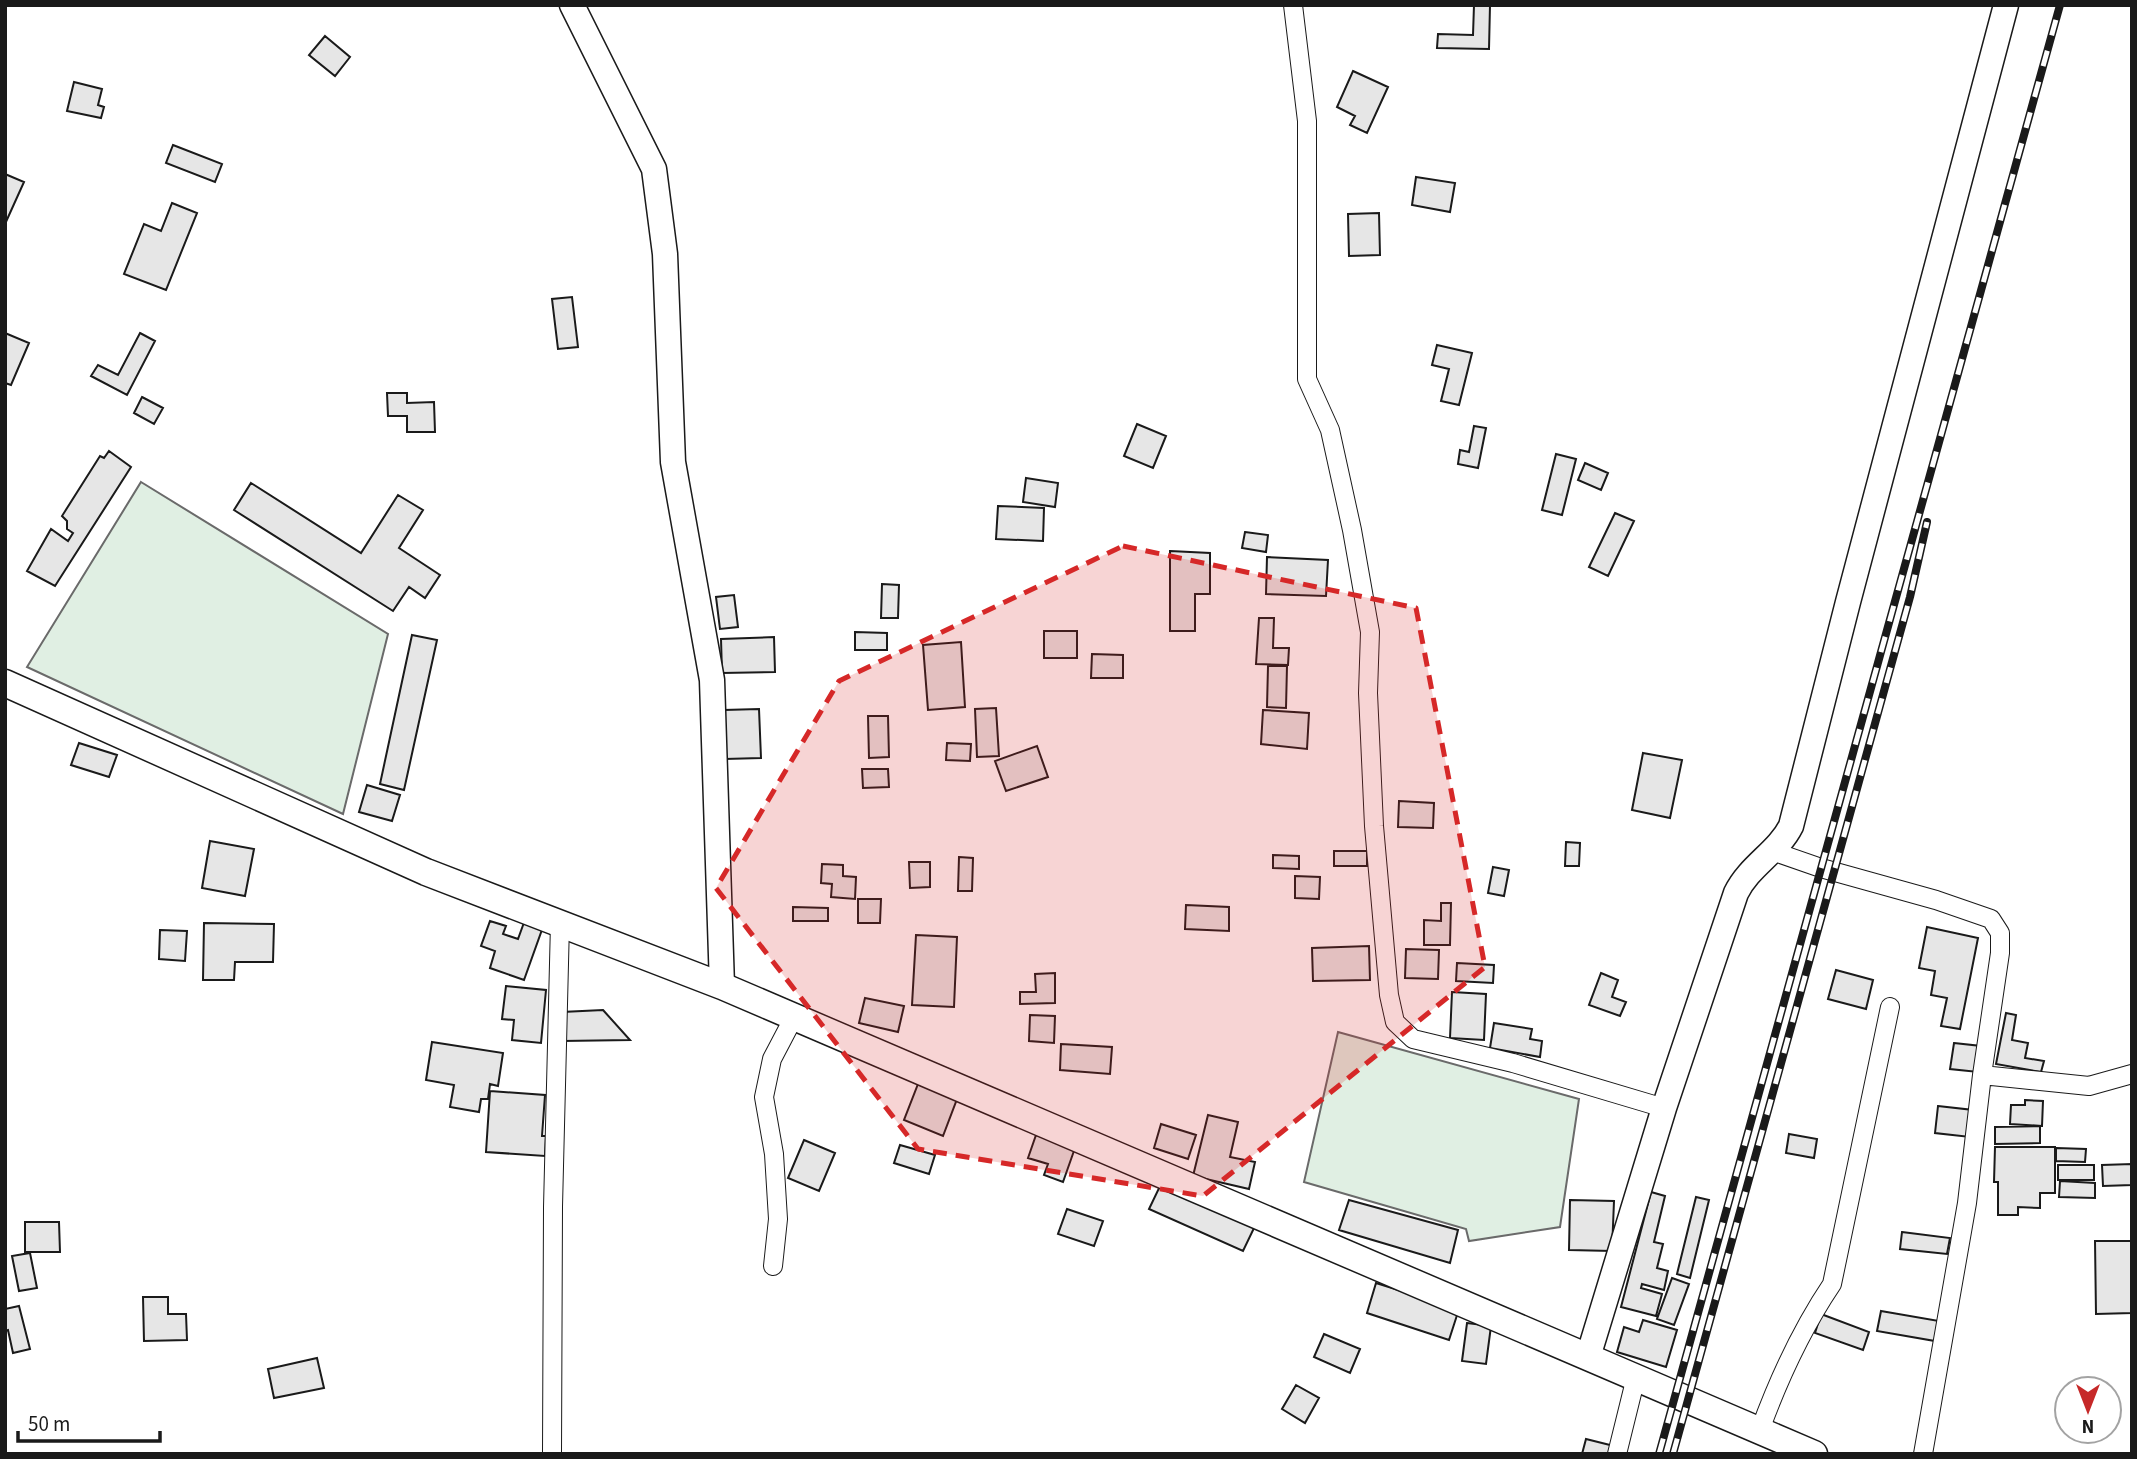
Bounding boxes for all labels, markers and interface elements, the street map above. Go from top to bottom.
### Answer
north arrow [2053,1375,2123,1445]
scale bar [18,1400,159,1444]
text: 50 m [28,1409,70,1439]
text: N [2082,1412,2094,1439]

